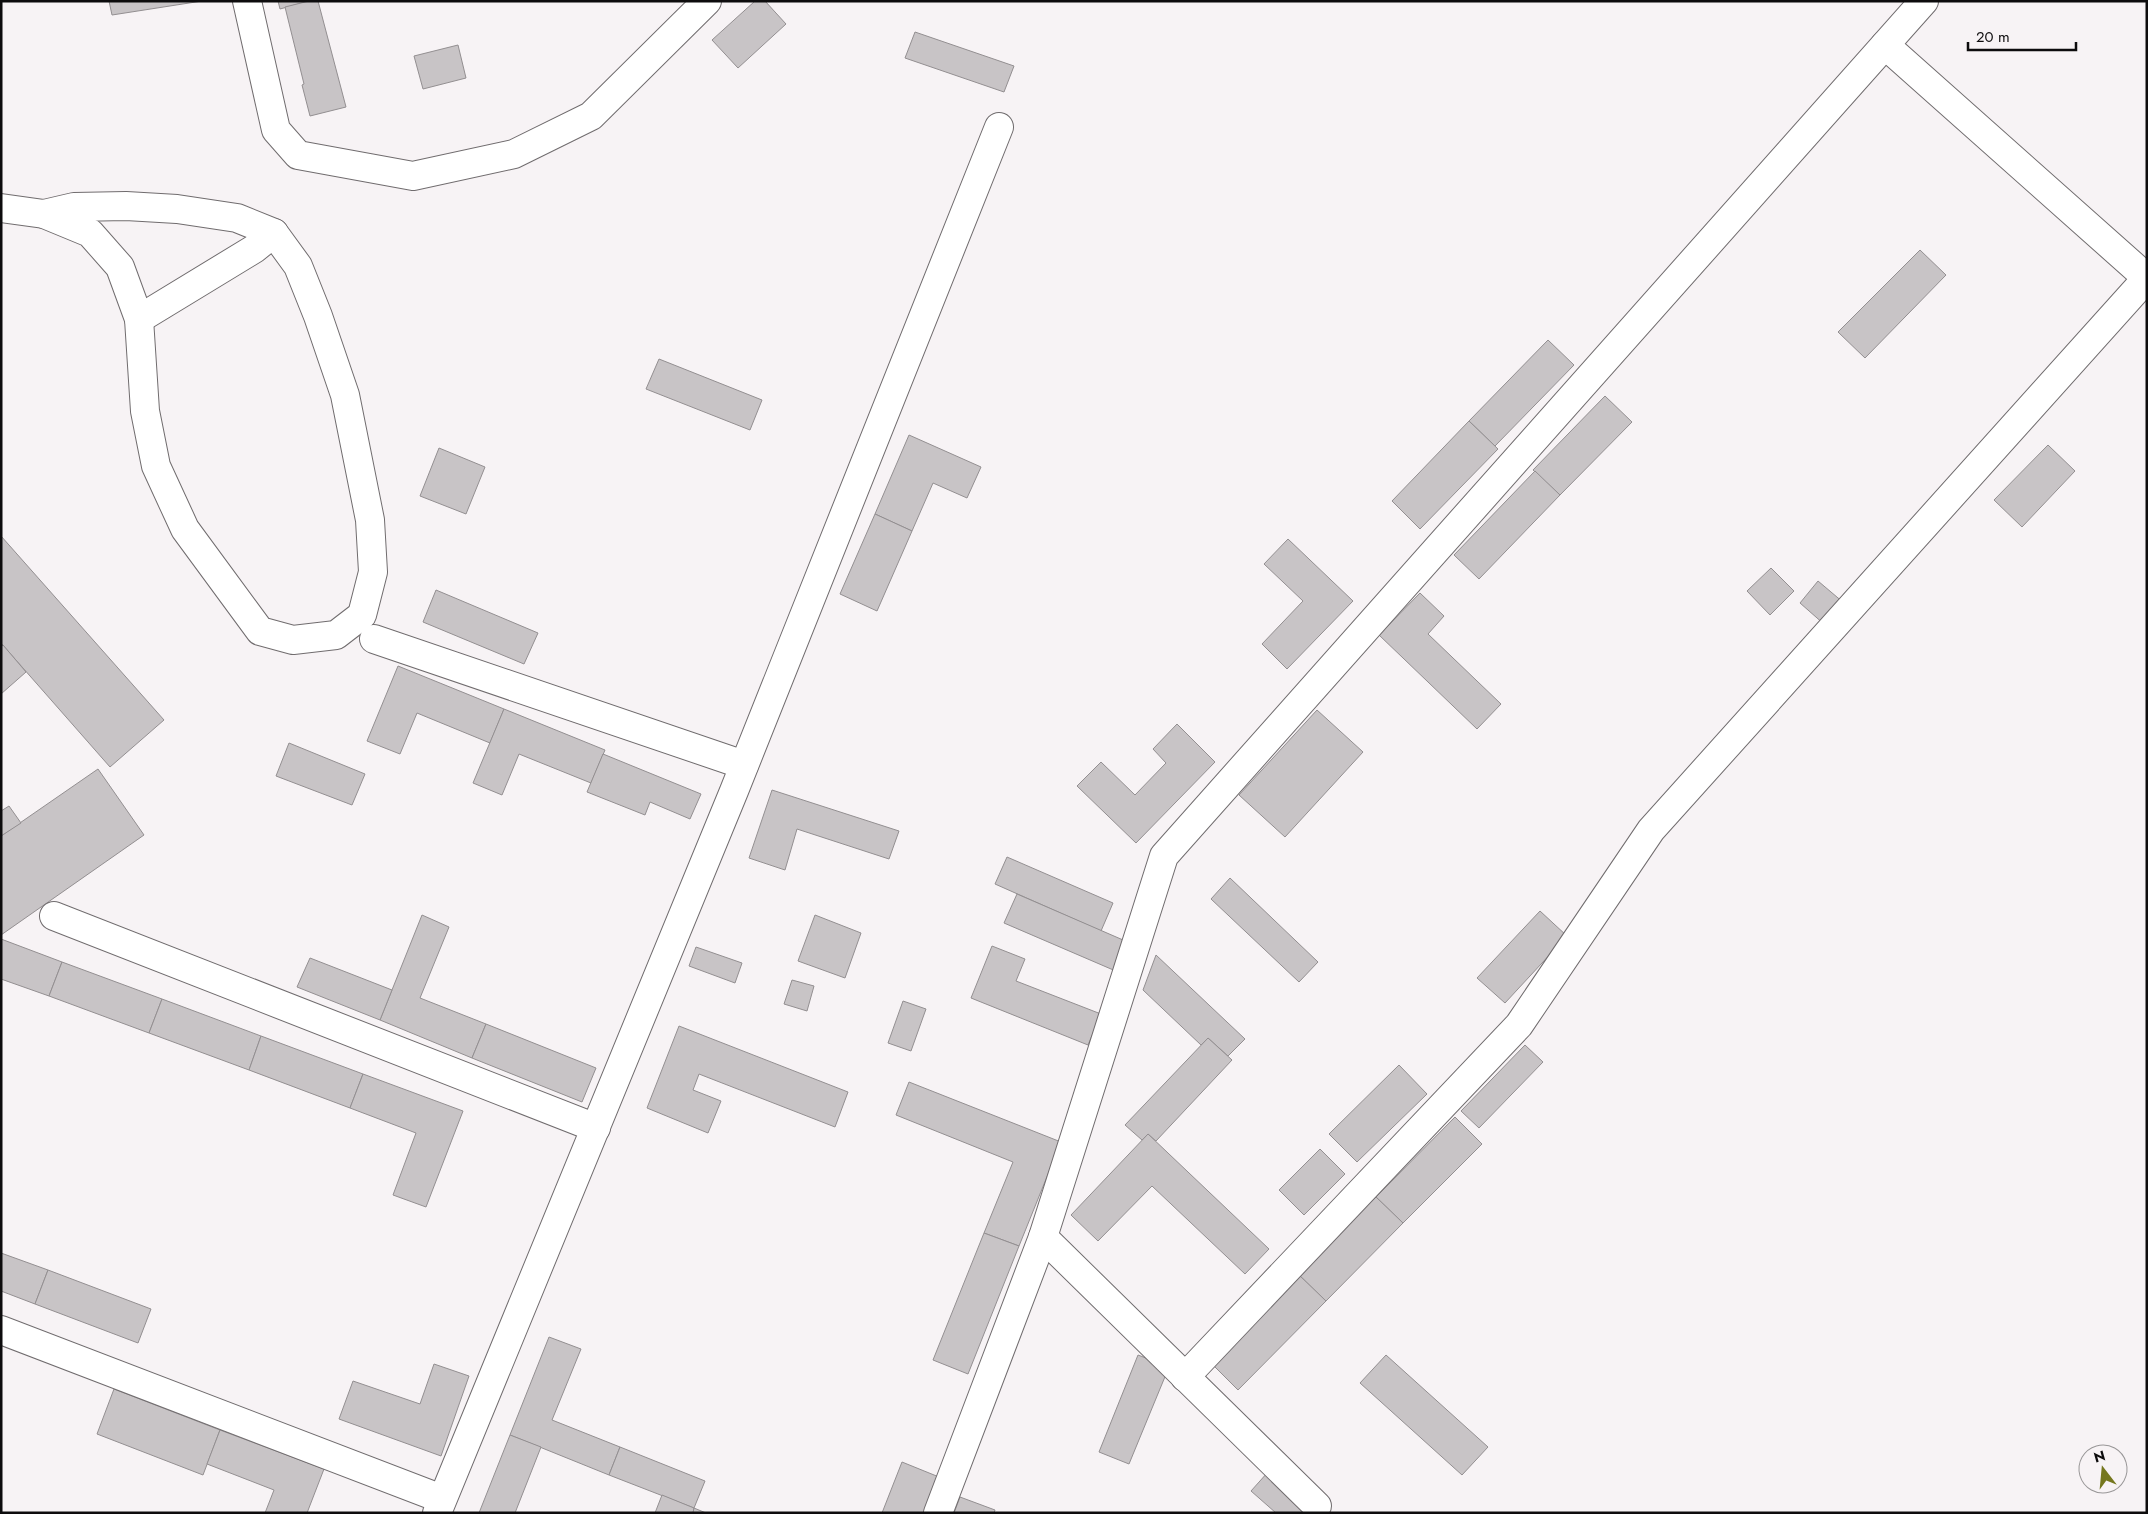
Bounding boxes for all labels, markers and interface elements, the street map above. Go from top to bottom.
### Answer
scale bar [1968,20,2076,52]
text: 20 m [1976,26,2010,48]
north arrow [2078,1444,2128,1494]
text: N [2091,1445,2108,1468]

